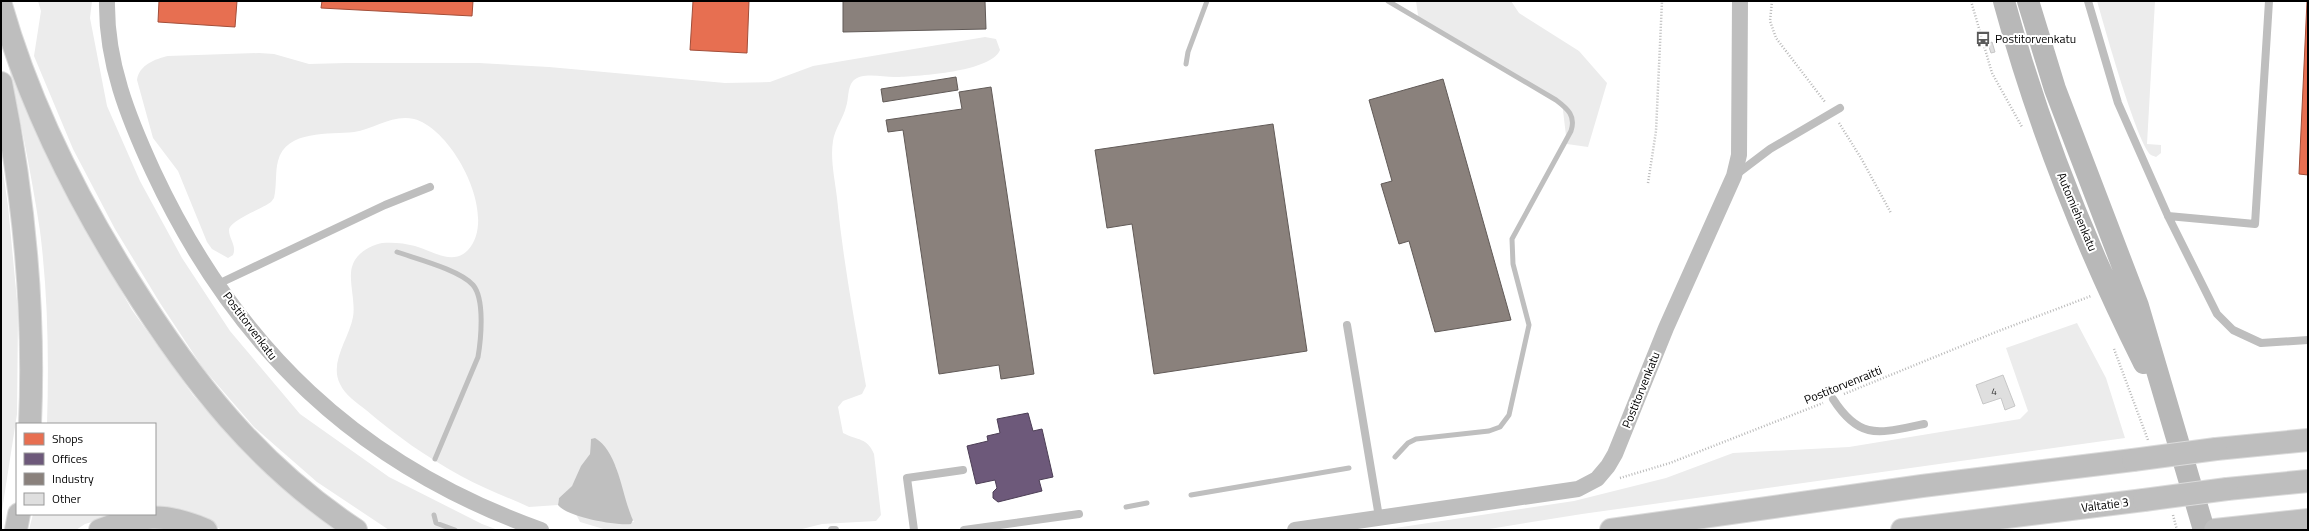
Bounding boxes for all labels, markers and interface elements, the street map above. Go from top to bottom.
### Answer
place label: Postitorvenkatu [1995,29,2076,48]
bus stop icon: Postitorvenkatu [1974,30,1992,48]
street label: Automiehenkatu [2052,169,2103,254]
street label: Postitorvenkatu [218,288,282,364]
street label: Postitorvenkatu [1617,349,1665,431]
street label: Postitorvenraitti [1801,360,1885,409]
house number: 4 [1991,384,1997,399]
legend [16,423,156,515]
text: Shops [52,429,84,448]
text: Offices [52,449,88,468]
text: Industry [52,469,94,488]
text: Other [52,489,81,508]
street label: Valtatie 3 [2080,492,2130,517]

